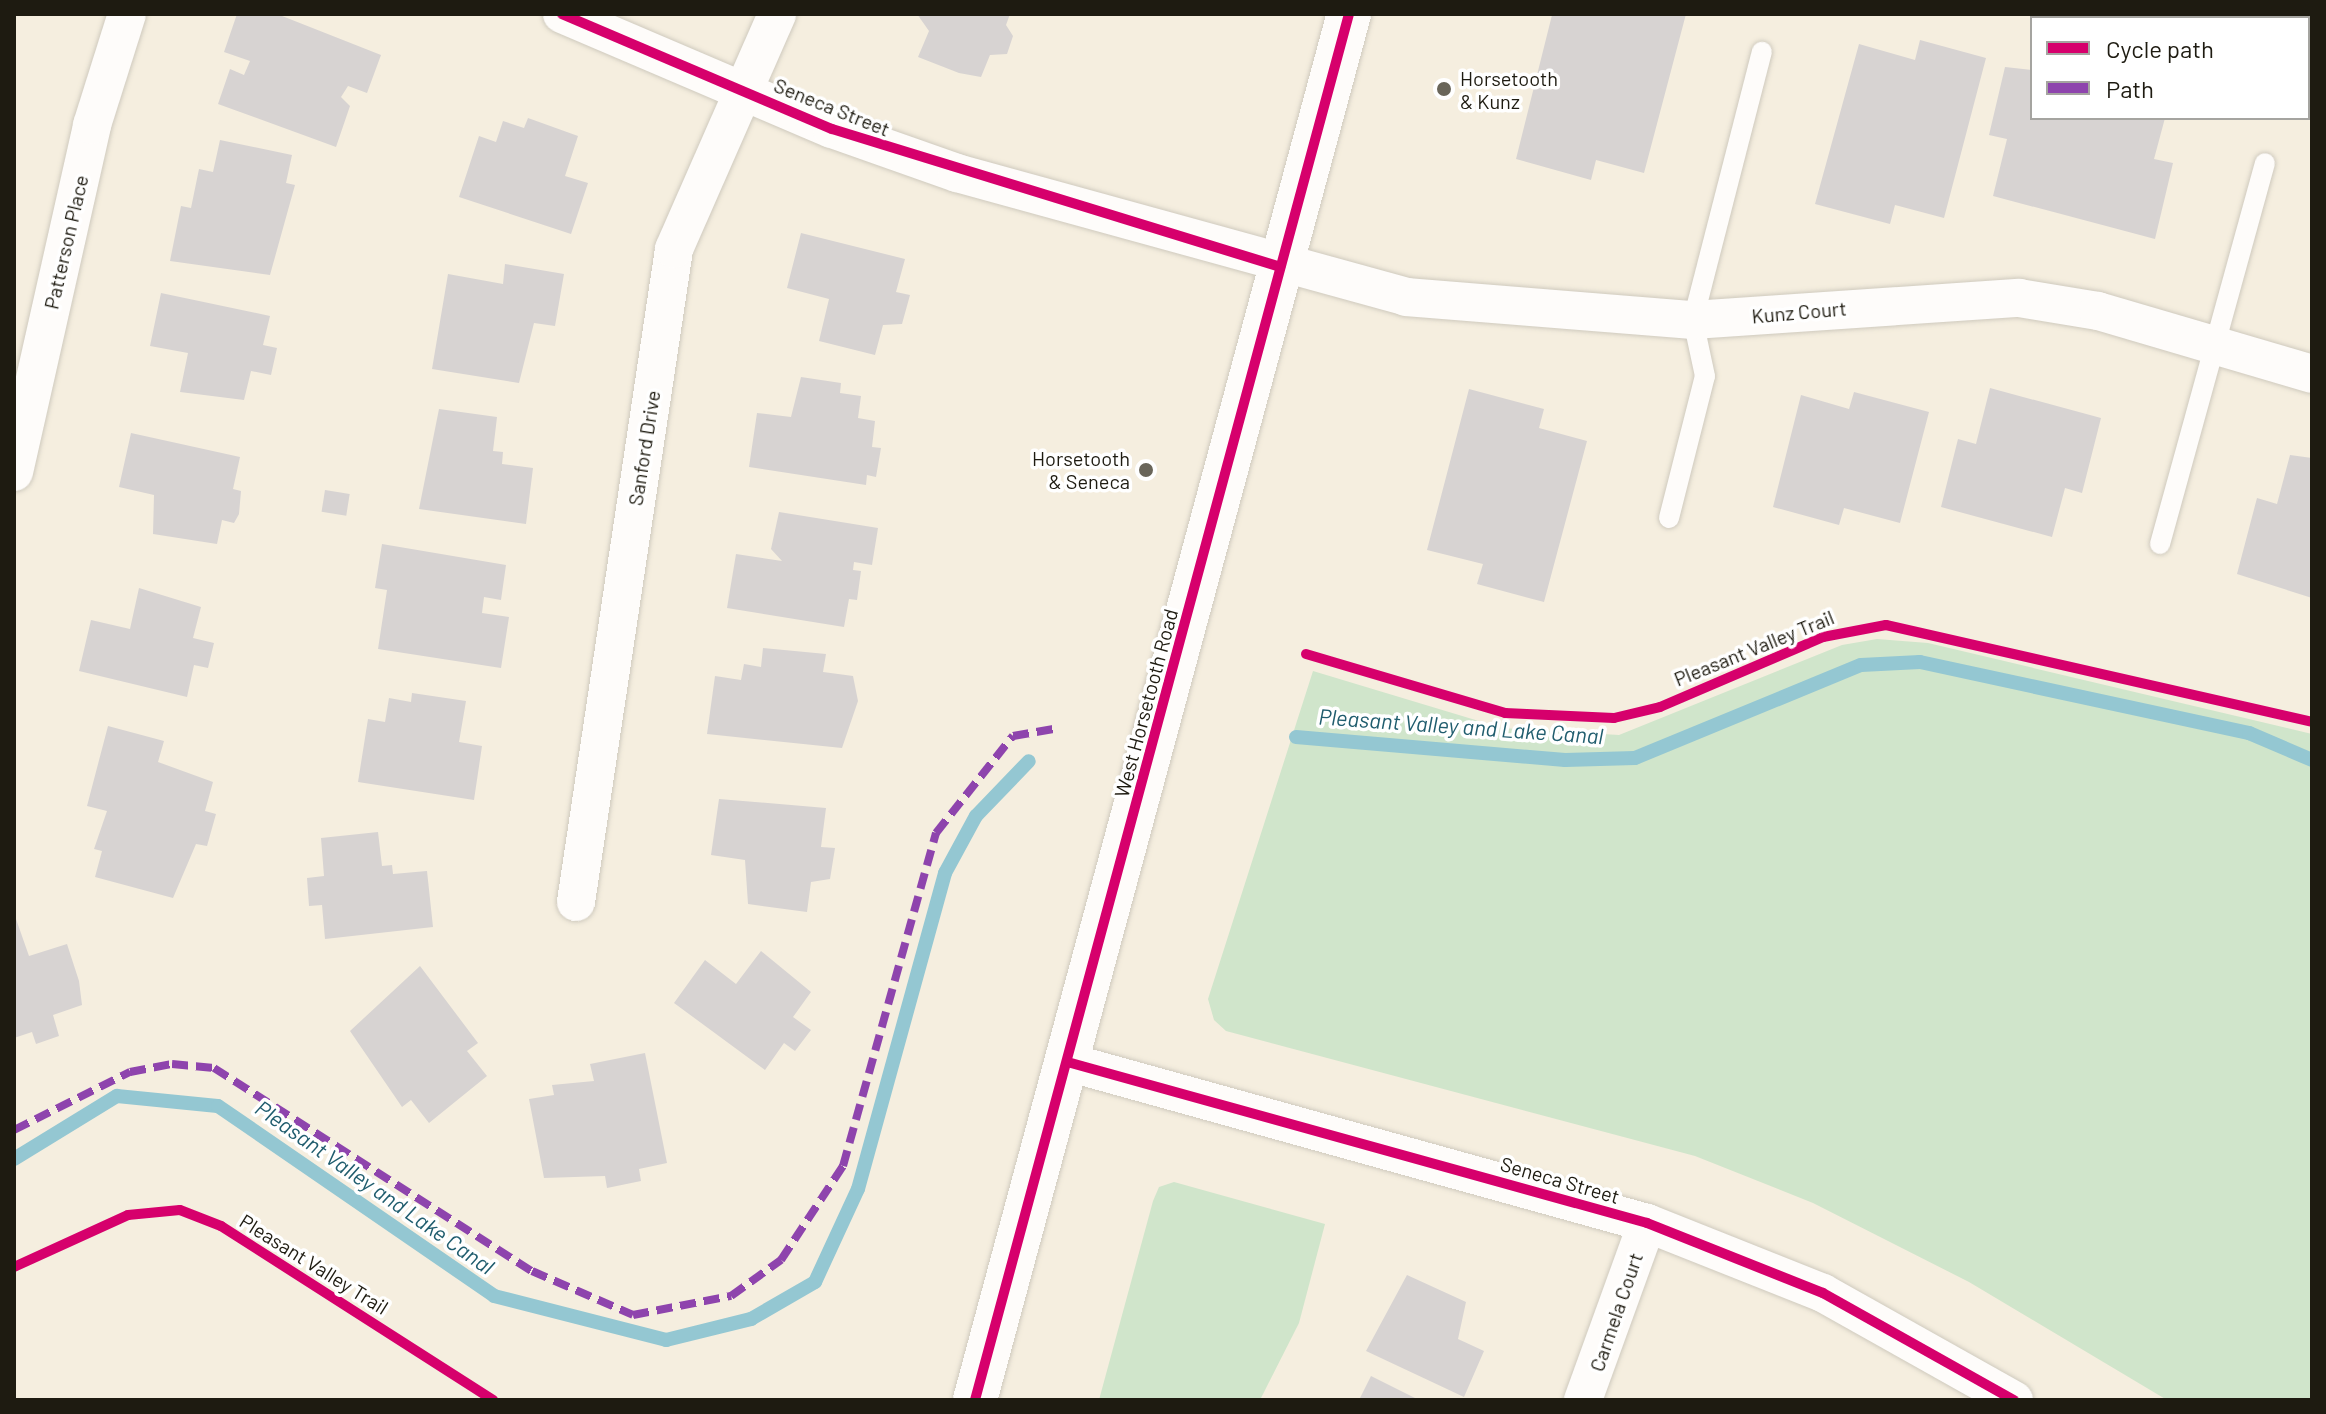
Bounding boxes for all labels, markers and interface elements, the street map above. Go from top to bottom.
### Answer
legend [2030,16,2310,120]
text: Cycle path [2106,34,2214,63]
place label: Horsetooth & Kunz [1460,66,1558,113]
street label: Seneca Street [771,73,893,141]
text: Path [2106,74,2154,103]
marker: Horsetooth & Kunz [1435,80,1453,98]
street label: Patterson Place [39,173,93,311]
street label: Kunz Court [1751,296,1847,328]
street label: Sanford Drive [623,389,665,507]
place label: Horsetooth & Seneca [1032,446,1130,493]
marker: Horsetooth & Seneca [1137,461,1155,479]
street label: Pleasant Valley Trail [1670,605,1838,691]
street label: West Horsetooth Road [1109,606,1183,800]
water label: Pleasant Valley and Lake Canal [1318,703,1604,749]
water label: Pleasant Valley and Lake Canal [251,1094,499,1280]
street label: Seneca Street [1498,1152,1622,1208]
street label: Pleasant Valley Trail [235,1209,393,1319]
street label: Carmela Court [1584,1249,1648,1375]

